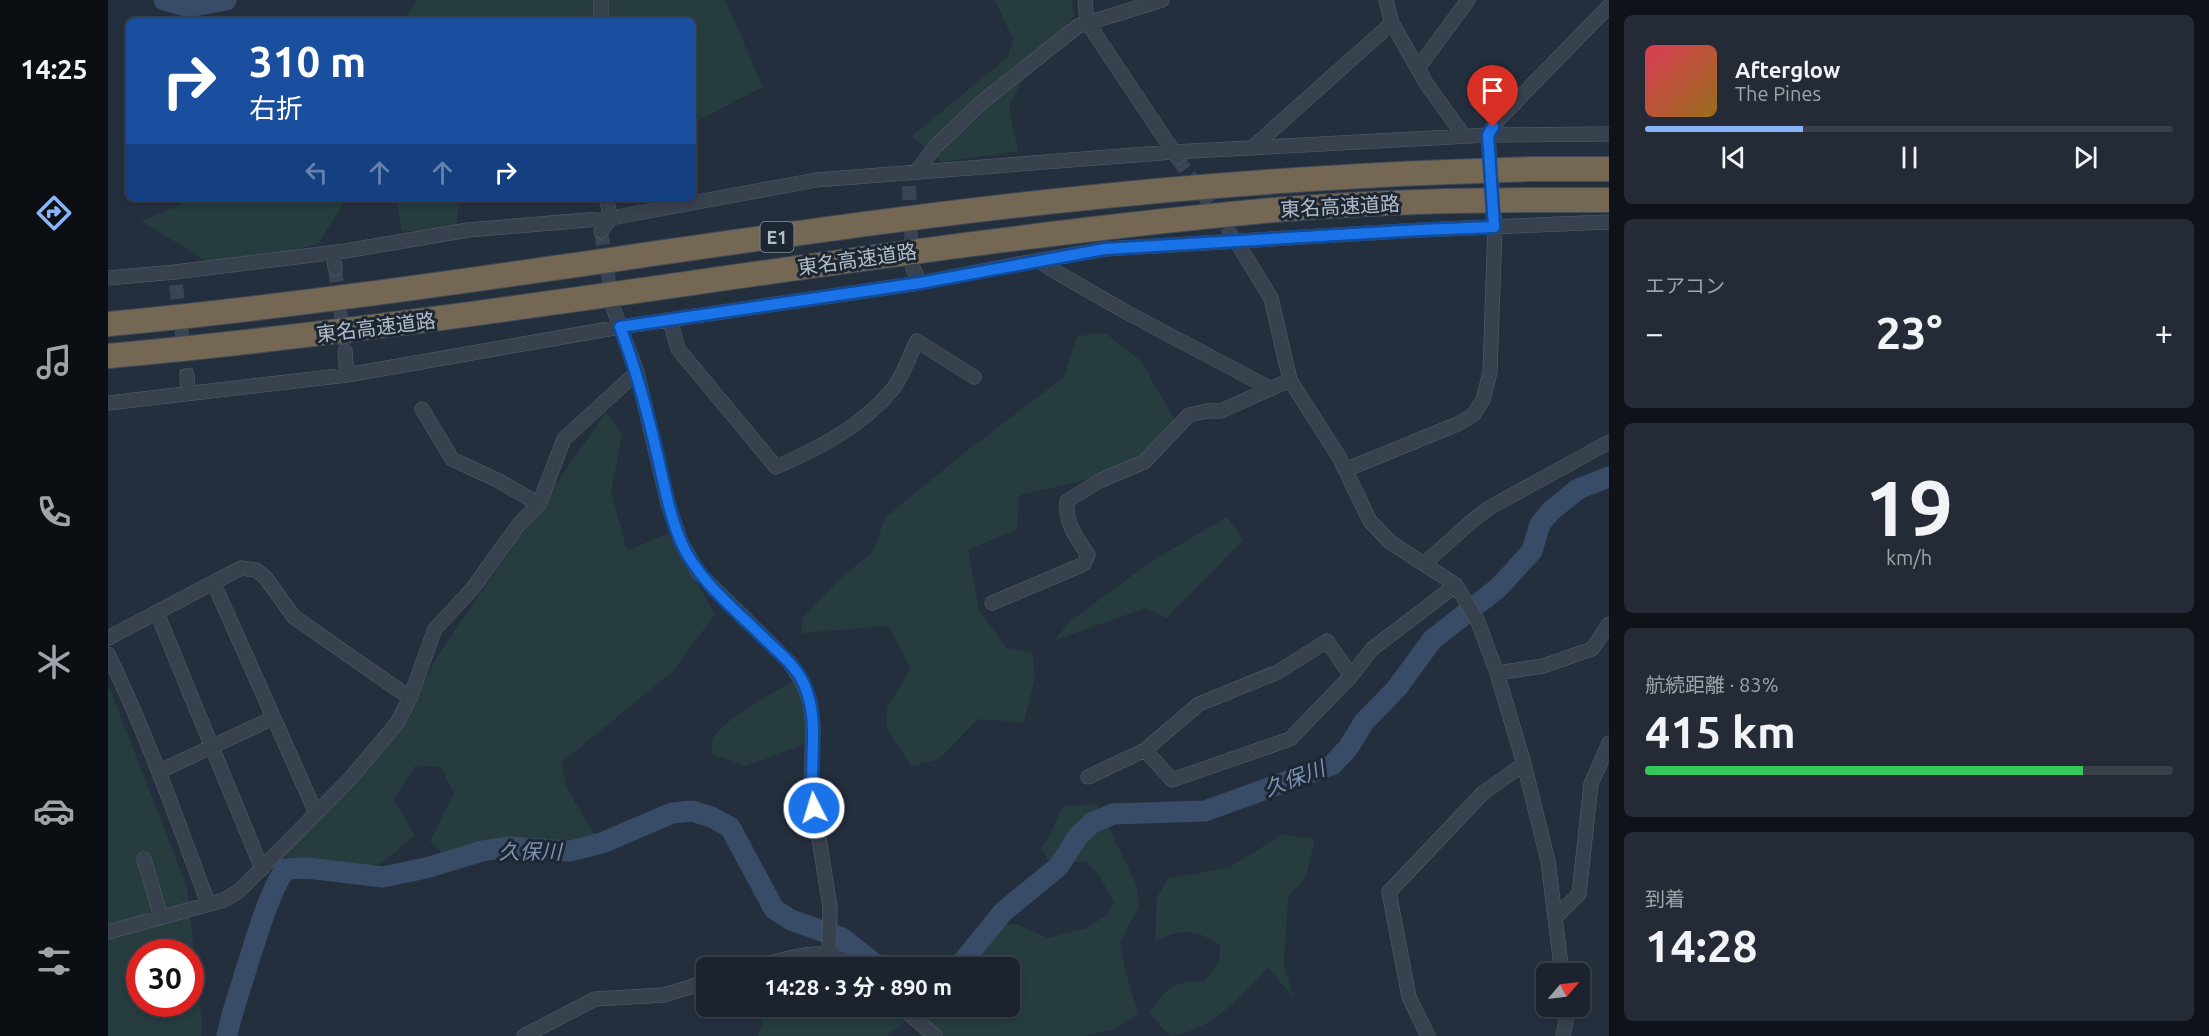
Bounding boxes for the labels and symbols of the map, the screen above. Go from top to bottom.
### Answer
pin [1467,65,1518,127]
street label: 東名高速道路 [1279,191,1401,221]
road number: E1 [760,222,794,252]
street label: 東名高速道路 [796,239,918,279]
street label: 東名高速道路 [315,308,437,346]
water label: 久保川 [1260,755,1330,800]
position arrow [782,776,846,840]
water label: 久保川 [499,839,563,863]
speed limit sign: 30 [126,939,204,1017]
north arrow [1536,963,1590,1017]

